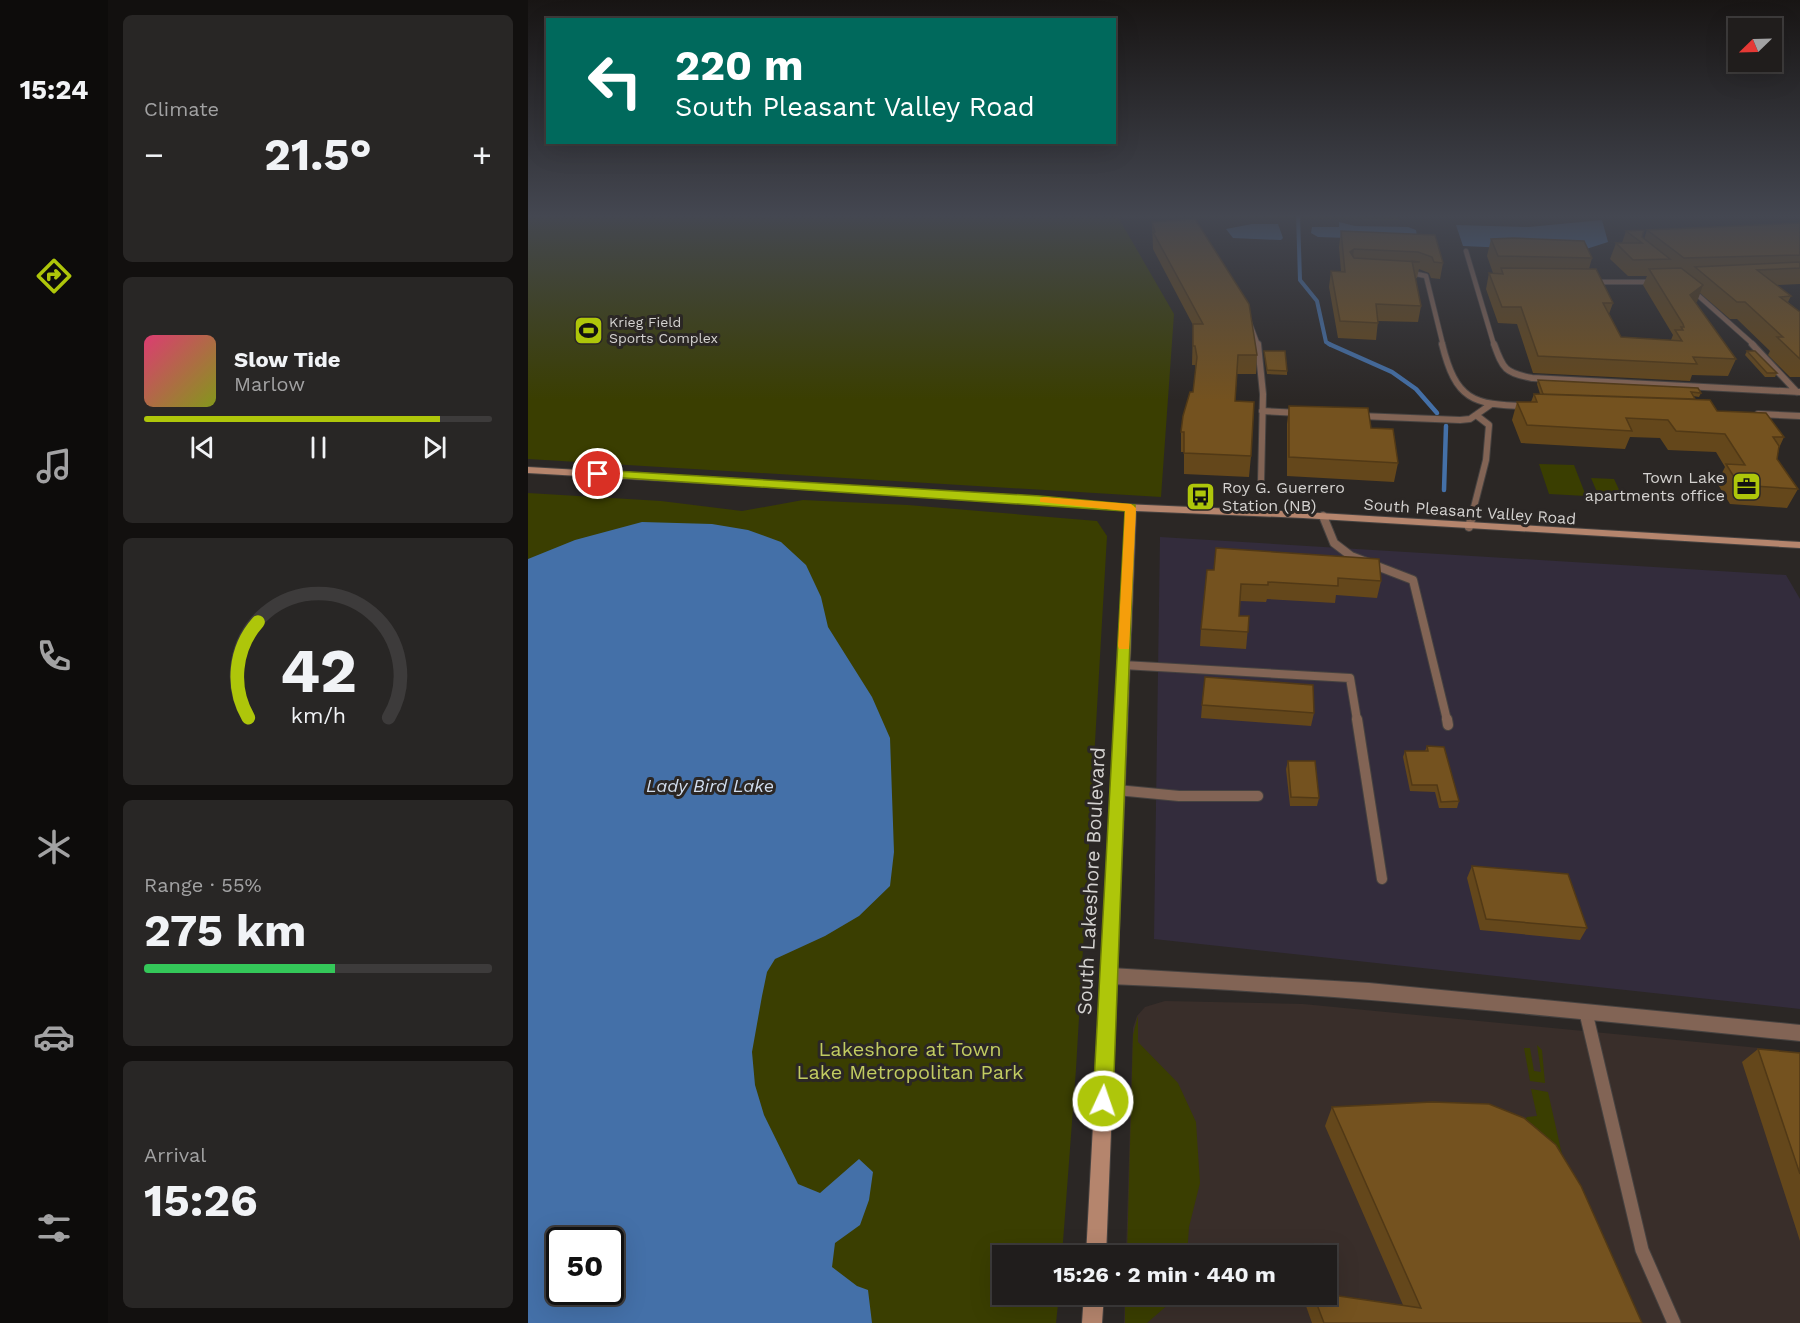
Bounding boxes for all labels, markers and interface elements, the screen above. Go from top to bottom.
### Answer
north arrow [1728,18,1782,72]
map controls [1728,18,1782,72]
text: 220 m [675,41,804,90]
icon: left [576,42,654,120]
text: 15:24 [20,74,88,106]
text: South Pleasant Valley Road [675,91,1035,123]
text: Climate [144,97,219,121]
text: 21.5° [264,128,372,181]
text: − [144,135,164,174]
text: + [472,135,492,174]
icon: directions [33,255,75,297]
sports icon: Krieg Field Sports Complex [572,314,604,346]
place label: Krieg Field Sports Complex [609,314,718,346]
text: Slow Tide [234,347,341,372]
text: Marlow [234,372,305,396]
icon: previous [186,431,219,464]
icon: pause [302,431,335,464]
icon: next [418,431,451,464]
icon: music [33,445,75,487]
pin [572,448,623,499]
icon: arrive [581,457,614,490]
place label: Town Lake apartments office [1585,468,1725,505]
office icon: Town Lake apartments office [1730,470,1762,502]
place label: Roy G. Guerrero Station (NB) [1222,478,1345,515]
bus stop icon: Roy G. Guerrero Station (NB) [1185,480,1217,512]
street label: South Pleasant Valley Road [1363,495,1577,528]
icon: phone [33,635,75,677]
text: 42 [280,635,356,708]
text: km/h [290,704,346,729]
street label: South Lakeshore Boulevard [1072,746,1110,1016]
water label: Lady Bird Lake [646,775,774,796]
icon: climate [33,826,75,868]
text: Range · 55% [144,873,262,897]
text: 275 km [144,904,306,957]
icon: car [33,1016,75,1058]
park label: Lakeshore at Town Lake Metropolitan Park [797,1037,1023,1084]
position arrow [1071,1069,1135,1133]
text: Arrival [144,1143,206,1167]
text: 15:26 [144,1174,258,1227]
icon: filters [33,1207,75,1249]
speed limit sign: 50 [546,1227,624,1305]
text: 15:26 · 2 min · 440 m [1053,1262,1276,1287]

